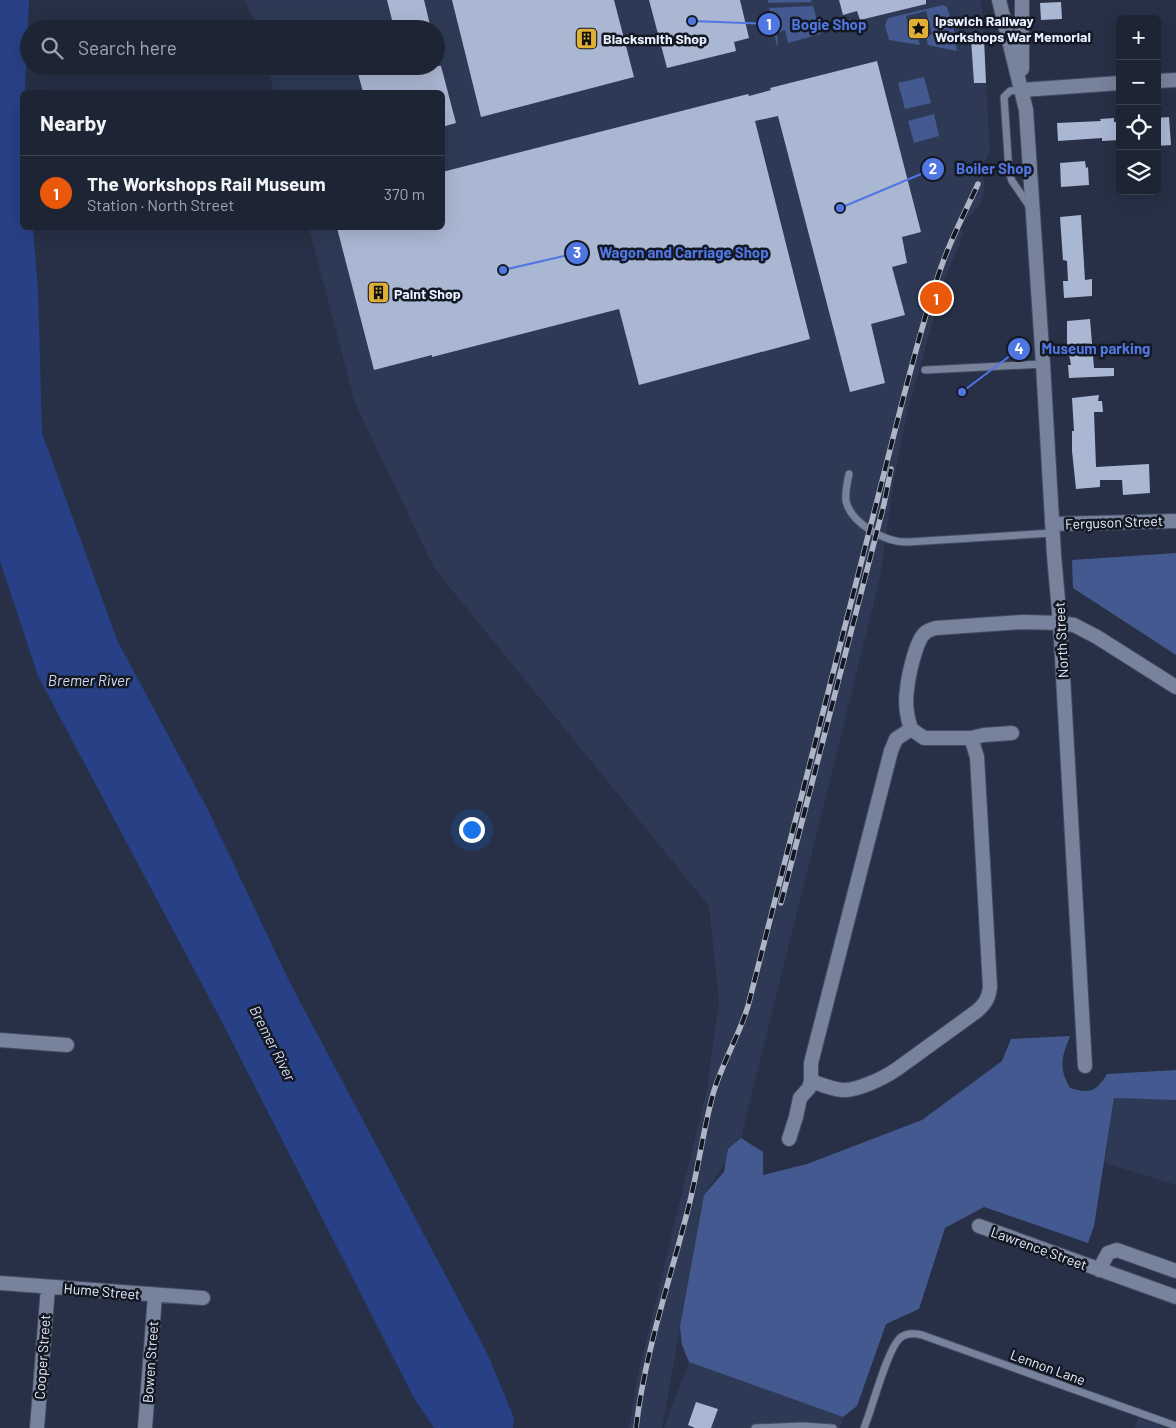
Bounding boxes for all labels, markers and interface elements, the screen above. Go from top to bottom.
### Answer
callout: Bogie Shop [757,9,877,39]
place label: Ipswich Railway Workshops War Memorial [935,12,1091,45]
text: 1 [766,15,772,33]
text: Bogie Shop [792,15,866,33]
map controls [1116,15,1161,195]
button: + [1116,15,1161,60]
place icon: Ipswich Railway Workshops War Memorial [907,16,931,40]
search box [20,20,445,75]
building icon: Blacksmith Shop [575,26,599,50]
place label: Blacksmith Shop [603,30,707,47]
icon: search [38,34,66,62]
text: Search here [78,36,177,59]
button: − [1116,60,1161,105]
button: locate [1116,105,1161,150]
text: Nearby [40,110,106,135]
button: layers [1116,150,1161,195]
callout: Boiler Shop [921,154,1042,184]
text: 2 [929,159,937,177]
text: Boiler Shop [956,159,1032,177]
text: The Workshops Rail Museum [87,172,326,195]
text: 1 [53,184,59,203]
text: 370 m [384,184,425,203]
text: Station · North Street [87,195,234,214]
callout: Wagon and Carriage Shop [564,238,779,268]
text: 3 [573,243,581,261]
text: Wagon and Carriage Shop [599,243,769,261]
pin: 1 [920,279,952,317]
building icon: Paint Shop [366,281,390,305]
place label: Paint Shop [394,285,461,302]
callout: Museum parking [1006,334,1160,364]
text: 4 [1014,339,1024,357]
text: Museum parking [1042,339,1150,357]
street label: Ferguson Street [1065,512,1163,532]
street label: North Street [1051,602,1071,678]
water label: Bremer River [48,671,131,689]
your location [459,817,485,843]
water label: Bremer River [246,1002,300,1084]
street label: Lawrence Street [989,1223,1089,1273]
street label: Hume Street [63,1279,141,1303]
street label: Cooper Street [31,1314,53,1400]
street label: Bowen Street [139,1320,161,1404]
street label: Lennon Lane [1008,1346,1088,1388]

